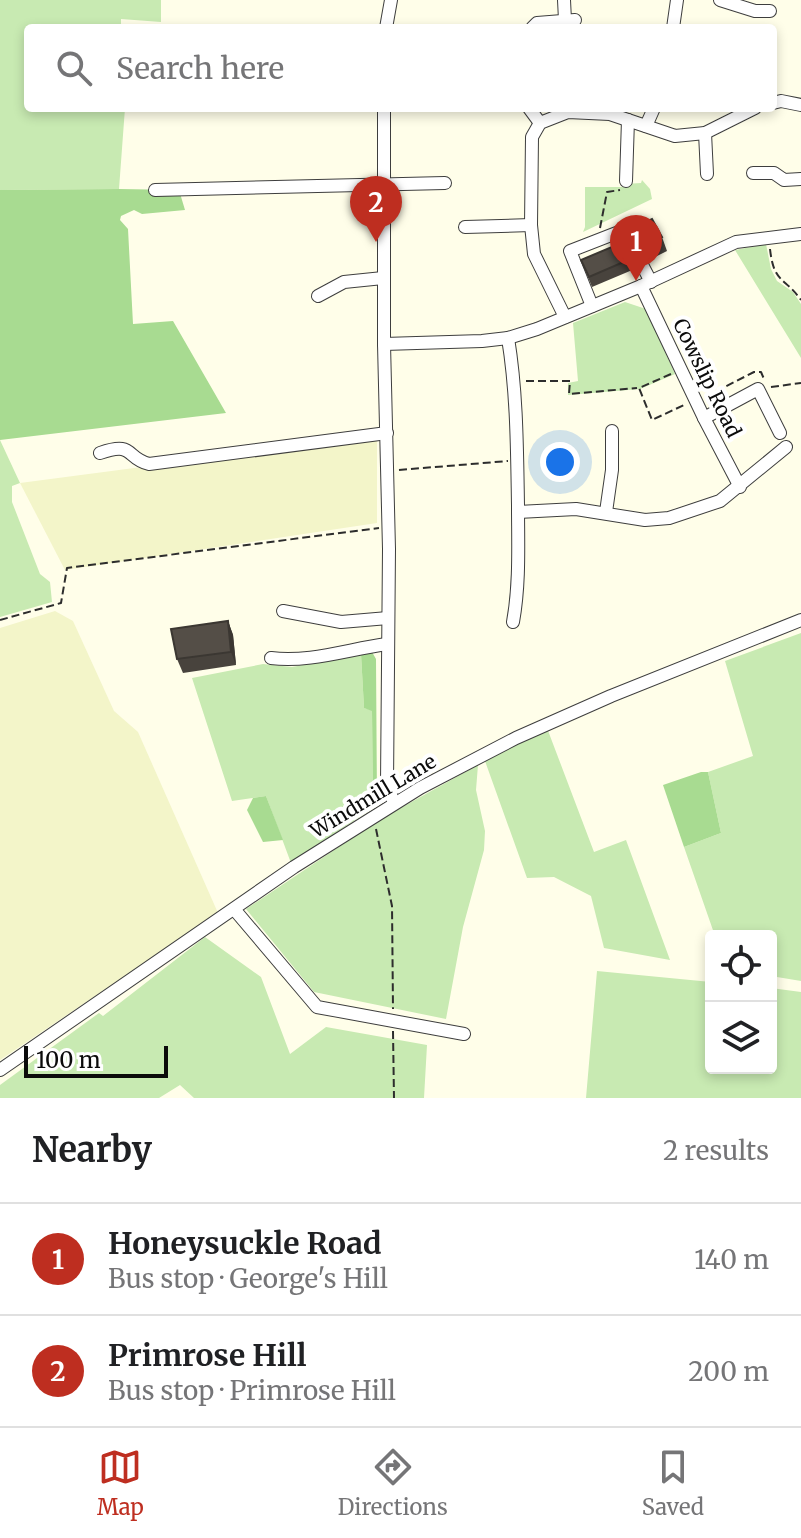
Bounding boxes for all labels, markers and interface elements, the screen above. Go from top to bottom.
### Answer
search box [24,24,777,112]
icon: search [52,46,96,90]
text: Search here [116,49,284,87]
pin: 2 [350,176,402,242]
pin: 1 [610,215,662,281]
street label: Cowslip Road [668,314,747,441]
your location [540,442,580,482]
street label: Windmill Lane [304,748,440,844]
map controls [705,930,777,1074]
button: locate [705,930,777,1002]
button: layers [705,1002,777,1074]
scale bar [24,1042,168,1078]
text: 100 m [36,1046,101,1074]
text: Nearby [32,1129,152,1171]
text: 2 results [663,1134,769,1167]
text: Honeysuckle Road [108,1224,382,1262]
text: 1 [52,1243,64,1276]
text: 140 m [694,1243,769,1276]
text: Bus stop · George's Hill [108,1262,388,1295]
text: Primrose Hill [108,1336,306,1374]
text: 2 [50,1355,66,1388]
text: 200 m [688,1355,769,1388]
text: Bus stop · Primrose Hill [108,1374,396,1407]
tab: Map [97,1445,144,1521]
tab: Directions [338,1445,448,1521]
tab: Saved [642,1445,704,1521]

